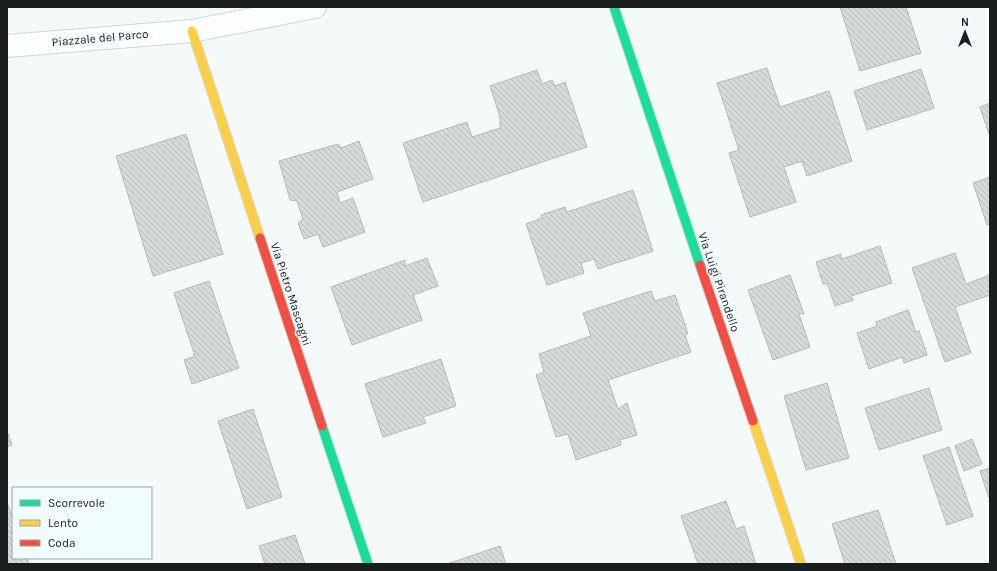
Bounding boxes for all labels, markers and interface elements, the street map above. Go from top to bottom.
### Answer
north arrow [945,12,985,52]
text: N [961,16,969,29]
street label: Piazzale del Parco [51,27,149,49]
street label: Via Luigi Pirandello [695,230,743,334]
street label: Via Pietro Mascagni [268,241,314,347]
legend [12,487,152,559]
text: Scorrevole [48,496,105,510]
text: Lento [48,516,78,530]
text: Coda [48,536,76,550]

